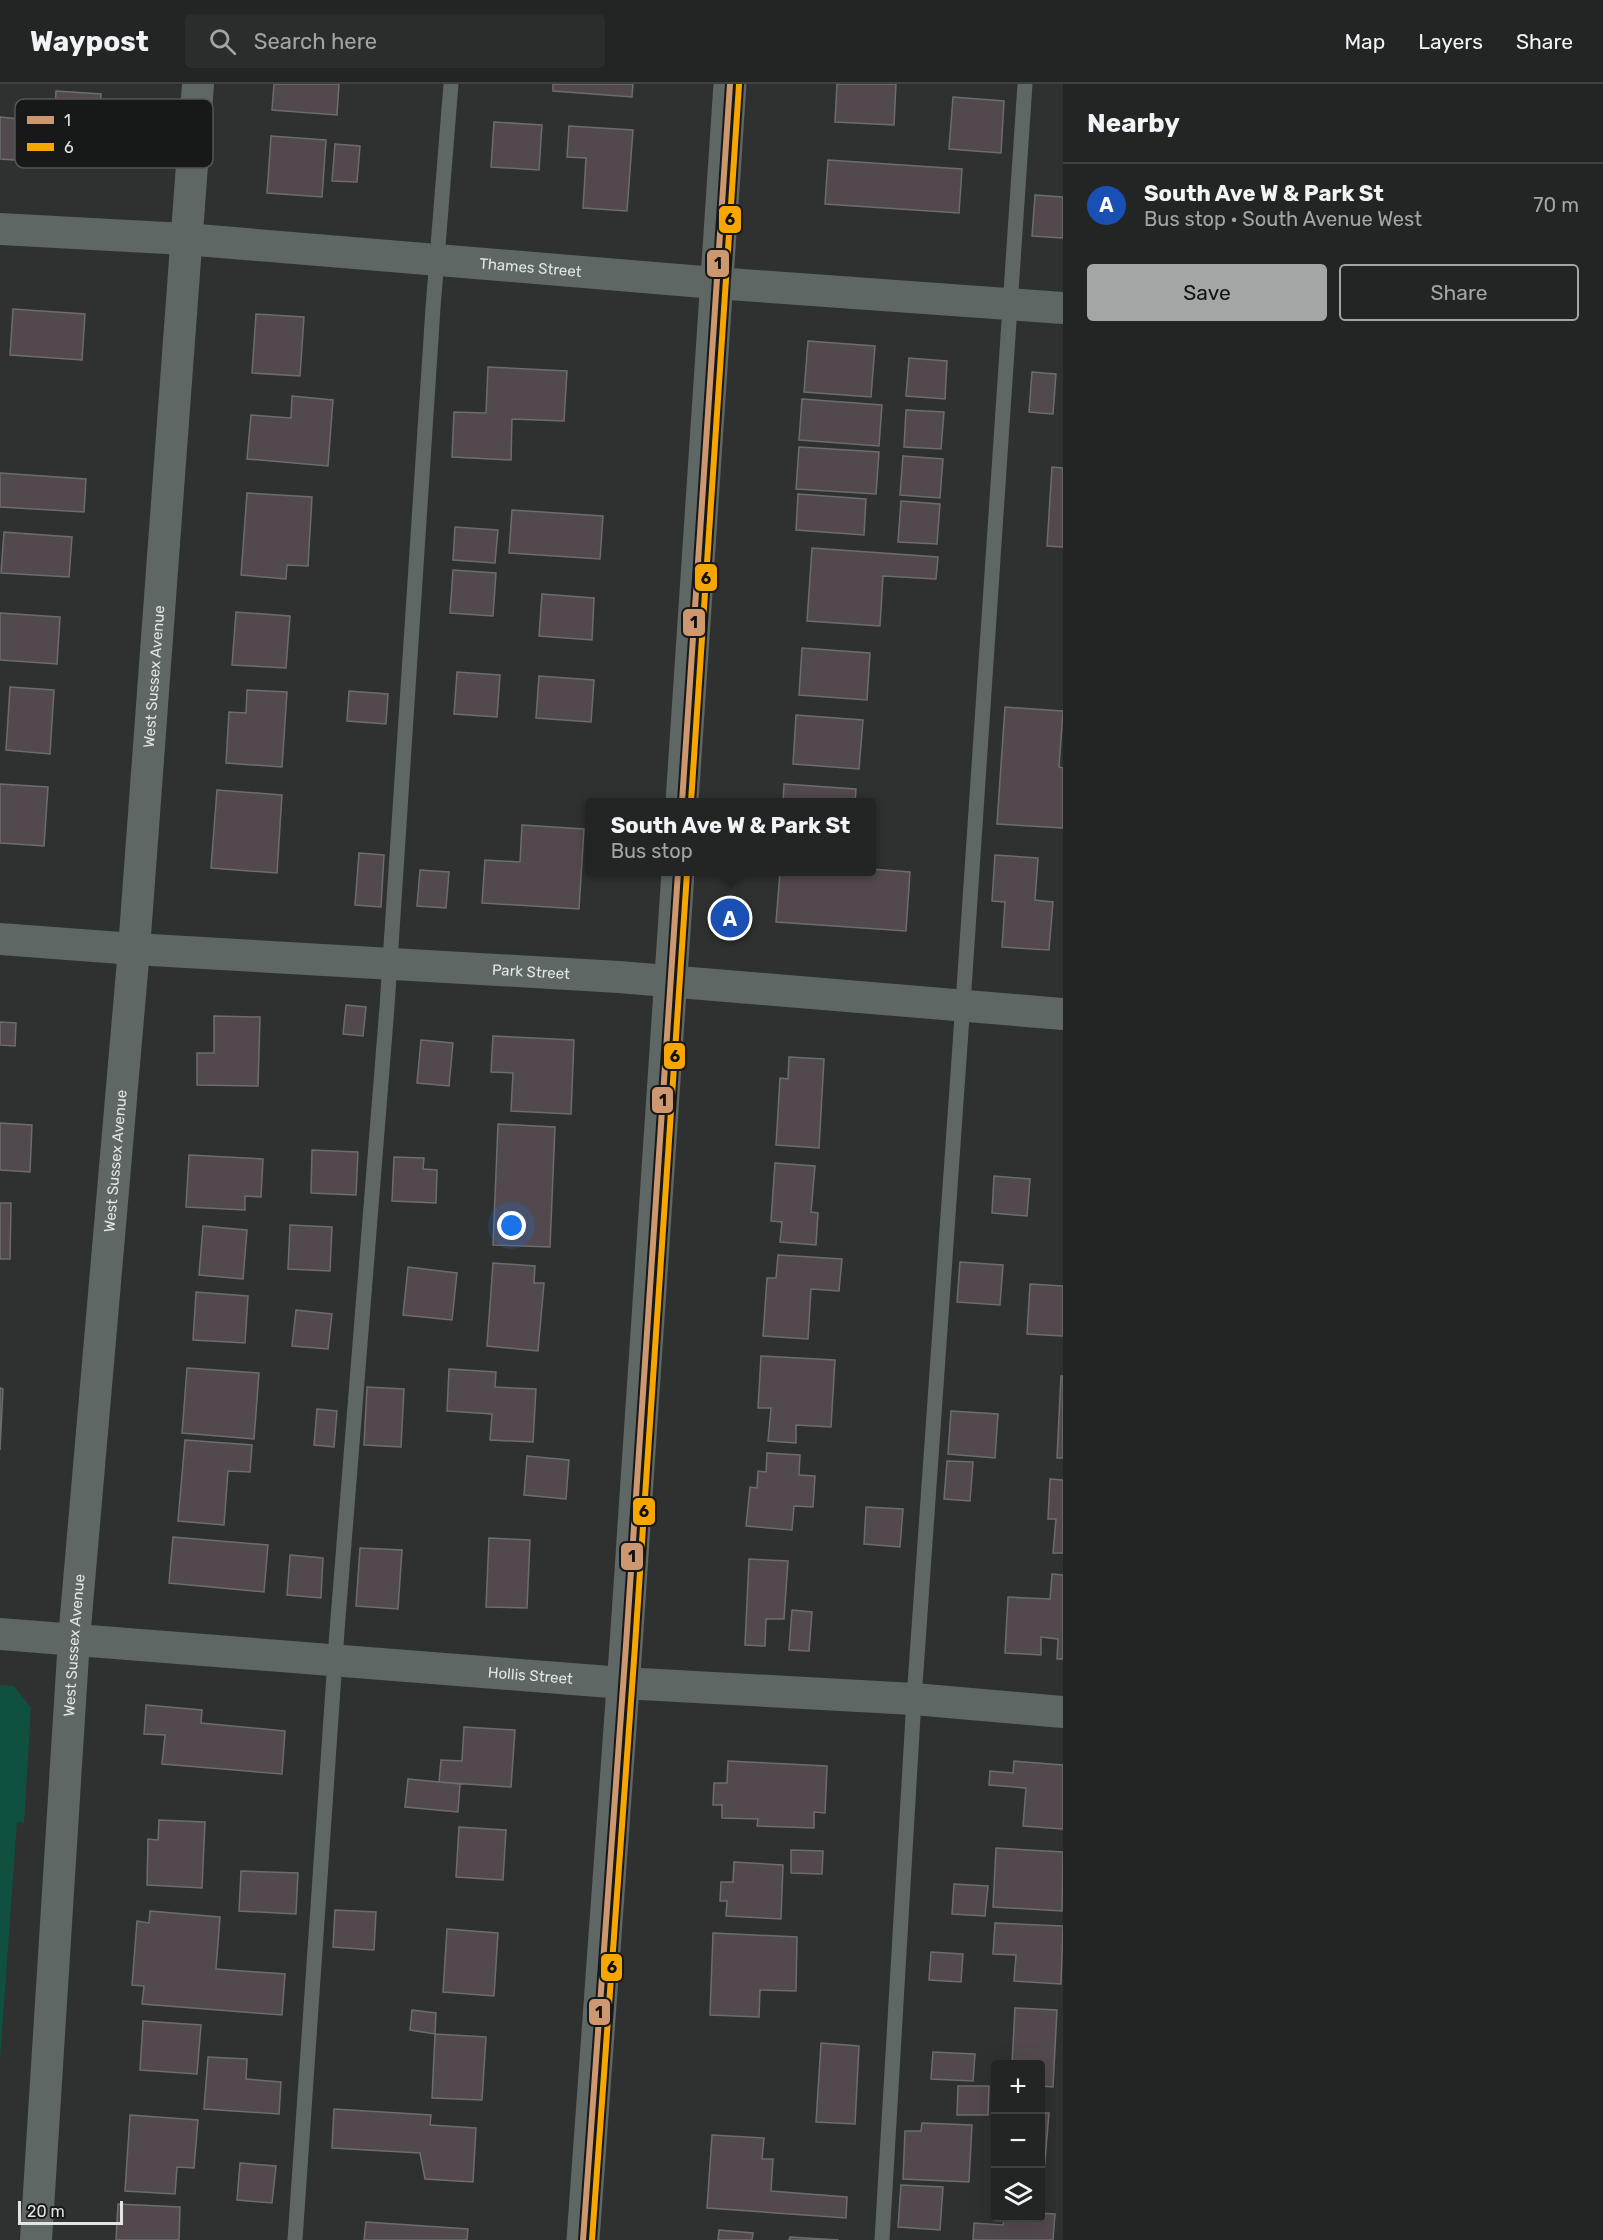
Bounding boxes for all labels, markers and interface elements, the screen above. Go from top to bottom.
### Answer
search box [185,14,605,68]
text: Waypost [30,25,149,58]
icon: search [206,25,239,58]
text: Search here [254,28,377,55]
text: Map [1344,29,1385,54]
text: Layers [1418,29,1483,54]
text: Share [1516,29,1573,54]
legend [15,99,213,168]
text: Nearby [1087,108,1180,139]
text: 1 [64,111,71,130]
text: 6 [64,138,74,157]
text: South Ave W & Park St [1144,180,1384,207]
text: A [1099,193,1114,217]
text: 70 m [1533,193,1579,217]
line badge: 6 [718,205,742,234]
text: Bus stop · South Avenue West [1144,207,1422,231]
text: 6 [725,210,735,229]
line badge: 1 [706,249,730,278]
street label: Thames Street [479,254,582,281]
text: 1 [714,254,722,273]
button: Save [1087,264,1327,321]
button: Share [1339,264,1579,321]
line badge: 6 [694,563,718,592]
text: 6 [701,569,711,588]
street label: West Sussex Avenue [140,604,168,749]
line badge: 1 [682,608,706,637]
text: 1 [690,613,698,632]
popup [585,798,876,876]
text: South Ave W & Park St [611,812,850,839]
text: Bus stop [611,839,693,863]
pin: A [710,896,750,940]
street label: Park Street [491,961,571,983]
line badge: 6 [663,1042,686,1070]
text: 6 [670,1047,680,1066]
line badge: 1 [651,1086,674,1114]
street label: West Sussex Avenue [100,1089,131,1233]
text: 1 [659,1091,667,1110]
your location [497,1211,526,1240]
line badge: 6 [632,1497,656,1526]
text: 6 [639,1502,649,1521]
line badge: 1 [620,1542,644,1571]
text: 1 [628,1547,636,1566]
street label: West Sussex Avenue [60,1573,89,1717]
street label: Hollis Street [487,1663,574,1688]
line badge: 6 [600,1953,623,1982]
text: 6 [607,1958,617,1977]
line badge: 1 [588,1998,611,2026]
text: 1 [595,2003,603,2022]
map controls [991,2060,1045,2222]
button: + [991,2060,1045,2114]
button: − [991,2114,1045,2168]
button: layers [991,2168,1045,2222]
scale bar [18,2198,123,2226]
text: 20 m [27,2202,65,2221]

